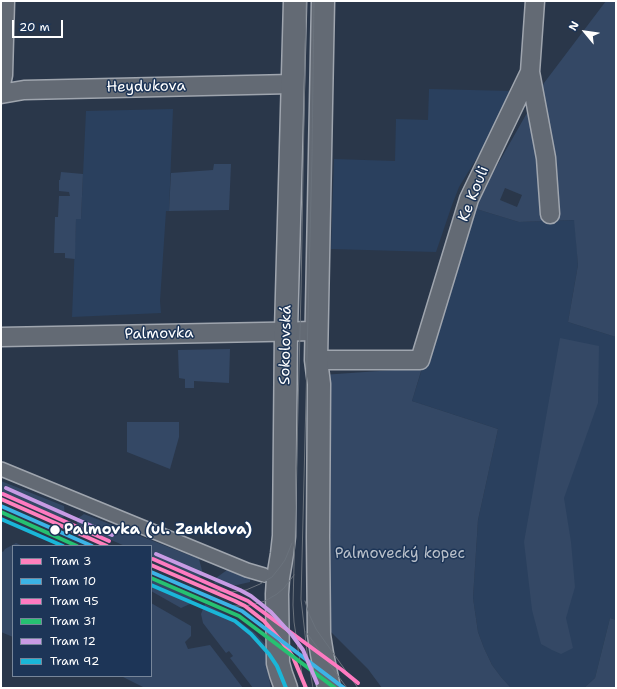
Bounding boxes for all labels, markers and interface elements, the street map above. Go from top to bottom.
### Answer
scale bar [14,12,65,38]
north arrow [565,12,605,52]
text: N [565,18,583,33]
text: 20 m [19,19,50,35]
street label: Heydukova [106,77,186,97]
street label: Ke Kouli [455,164,493,224]
street label: Sokolovská [276,305,296,385]
street label: Palmovka [124,324,194,344]
place label: Palmovka (ul. Zenklova) [64,521,252,539]
marker: Palmovka (ul. Zenklova) [48,523,62,537]
legend [12,545,152,677]
park label: Palmovecký kopec [335,545,465,563]
text: Tram 3 [50,553,92,569]
text: Tram 10 [50,573,96,589]
text: Tram 95 [50,593,99,609]
text: Tram 31 [50,613,96,629]
text: Tram 12 [50,633,96,649]
text: Tram 92 [50,653,99,669]

